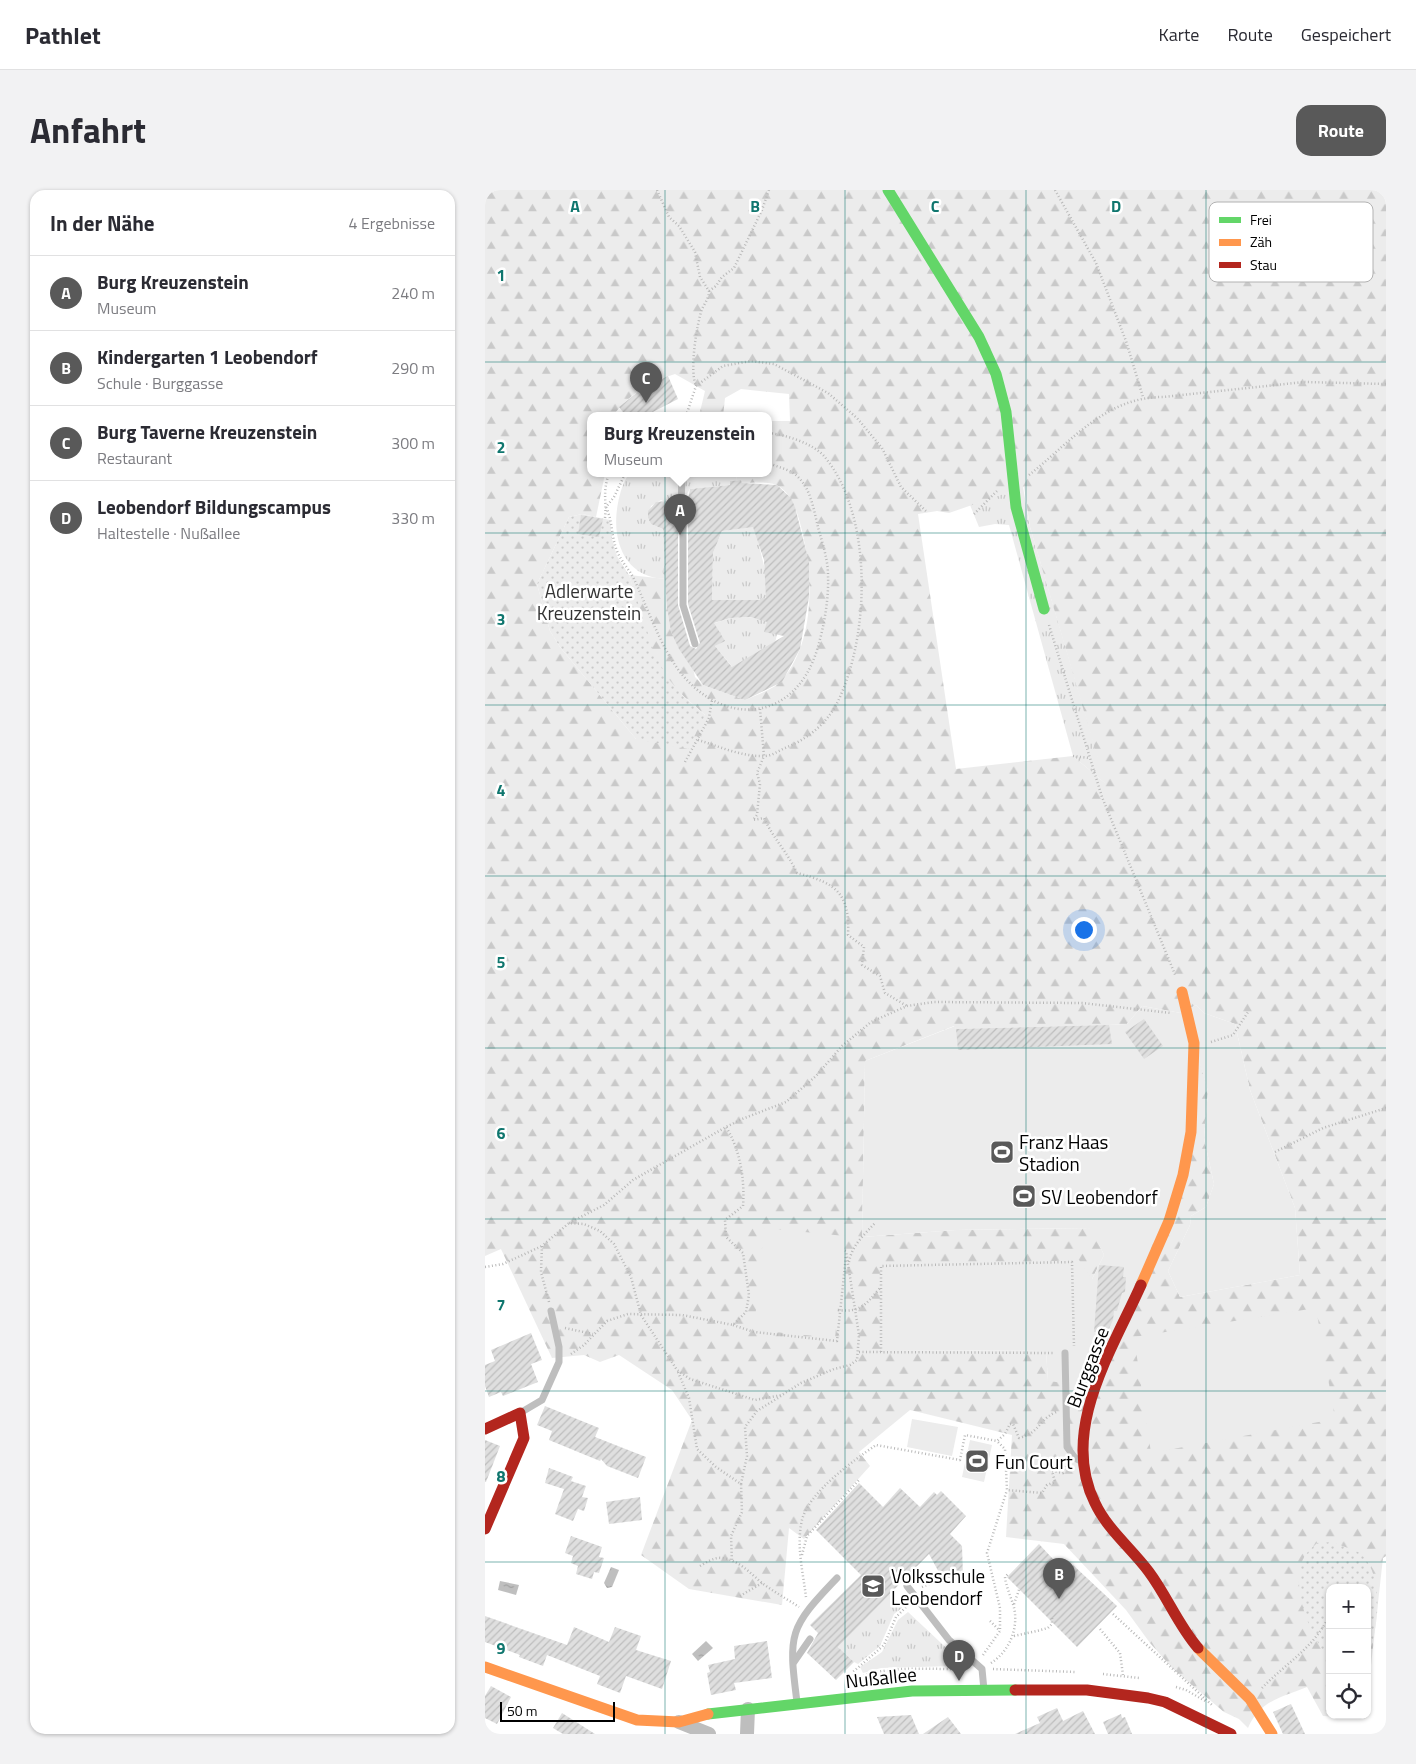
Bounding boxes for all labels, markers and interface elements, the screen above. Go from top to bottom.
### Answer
text: Pathlet [25,17,101,53]
text: Karte [1158,21,1199,48]
text: Route [1227,21,1273,48]
text: Gespeichert [1301,21,1391,48]
text: Anfahrt [30,103,146,157]
button: Route [1296,105,1386,156]
text: A [570,194,580,218]
text: B [750,194,760,218]
text: C [931,194,940,218]
text: D [1111,194,1121,218]
legend [1209,202,1373,282]
text: In der Nähe [50,207,155,239]
text: Frei [1250,209,1272,230]
text: 4 Ergebnisse [348,211,435,235]
text: Zäh [1250,231,1272,252]
text: Stau [1250,254,1277,275]
text: 1 [497,263,505,287]
text: Burg Kreuzenstein [97,267,249,296]
text: A [61,281,71,305]
text: 240 m [391,281,435,305]
text: Museum [97,296,156,320]
text: Kindergarten 1 Leobendorf [97,342,318,371]
text: B [61,356,71,380]
text: 290 m [391,356,435,380]
pin: C [630,362,662,403]
text: Schule · Burggasse [97,371,223,395]
popup [587,412,772,477]
text: Burg Taverne Kreuzenstein [97,417,317,446]
text: Burg Kreuzenstein [604,418,755,447]
text: C [62,431,70,455]
text: 300 m [391,431,435,455]
text: 2 [497,435,505,459]
text: Restaurant [97,446,172,470]
text: Museum [604,447,663,471]
text: Leobendorf Bildungscampus [97,492,331,521]
pin: A [664,494,696,535]
text: D [61,506,71,530]
text: 330 m [391,506,435,530]
text: Haltestelle · Nußallee [97,521,240,545]
park label: Adlerwarte Kreuzenstein [537,576,641,627]
text: 3 [497,607,505,631]
text: 4 [497,778,506,802]
your location [1071,917,1097,943]
text: 5 [497,950,506,974]
text: 6 [497,1121,506,1145]
place label: Franz Haas Stadion [1019,1127,1109,1178]
sports icon: Franz Haas Stadion [989,1139,1015,1165]
place label: SV Leobendorf [1041,1182,1158,1211]
sports icon: SV Leobendorf [1011,1183,1037,1209]
text: 7 [497,1293,505,1317]
street label: Burggasse [1058,1322,1116,1412]
place label: Fun Court [995,1447,1073,1476]
sports icon: Fun Court [964,1448,990,1474]
text: 8 [497,1464,506,1488]
pin: B [1043,1558,1075,1599]
place label: Volksschule Leobendorf [891,1561,985,1612]
school or university icon: Volksschule Leobendorf [860,1573,886,1599]
map controls [1326,1584,1371,1719]
button: + [1326,1584,1371,1629]
button: − [1326,1629,1371,1674]
text: 9 [497,1636,506,1660]
pin: D [943,1640,975,1681]
street label: Nußallee [844,1659,918,1695]
button: locate [1326,1674,1371,1719]
scale bar [500,1699,615,1722]
text: 50 m [507,1700,537,1721]

